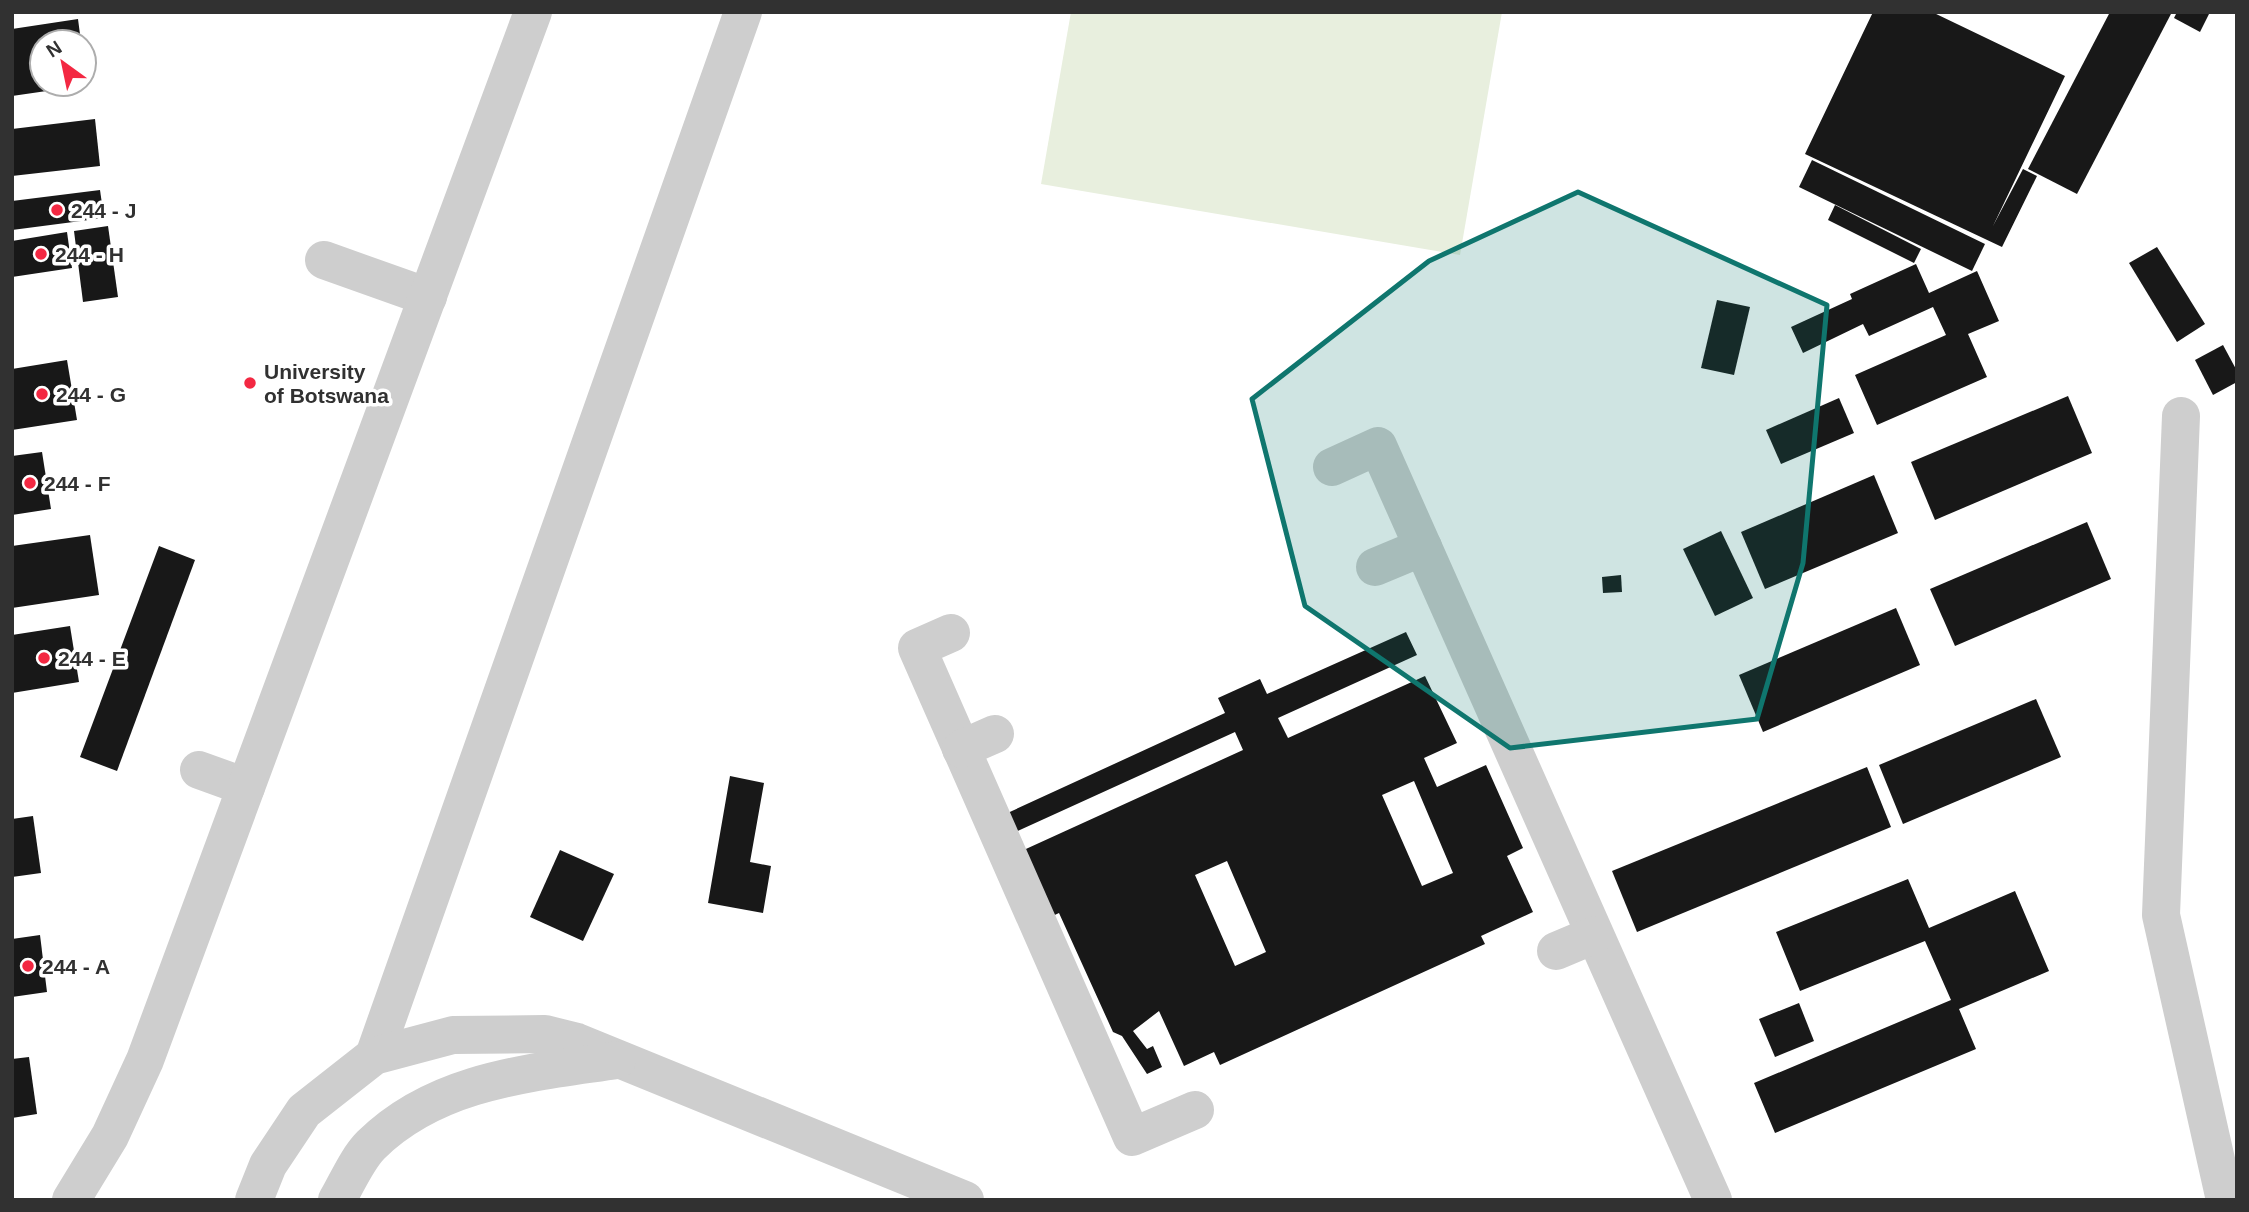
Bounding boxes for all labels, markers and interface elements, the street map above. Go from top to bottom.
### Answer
north arrow [28,28,98,98]
text: N [43,37,65,62]
place label: 244 - J [71,199,136,222]
marker: 244 - J [49,202,65,218]
place label: 244 - H [55,243,124,266]
marker: 244 - H [33,246,49,262]
place label: University of Botswana [264,360,389,407]
marker: University of Botswana [242,375,258,391]
place label: 244 - G [56,383,126,406]
marker: 244 - G [34,386,50,402]
place label: 244 - F [44,472,111,495]
marker: 244 - F [22,475,38,491]
place label: 244 - E [58,647,126,670]
marker: 244 - E [36,650,52,666]
place label: 244 - A [42,955,110,978]
marker: 244 - A [20,958,36,974]

